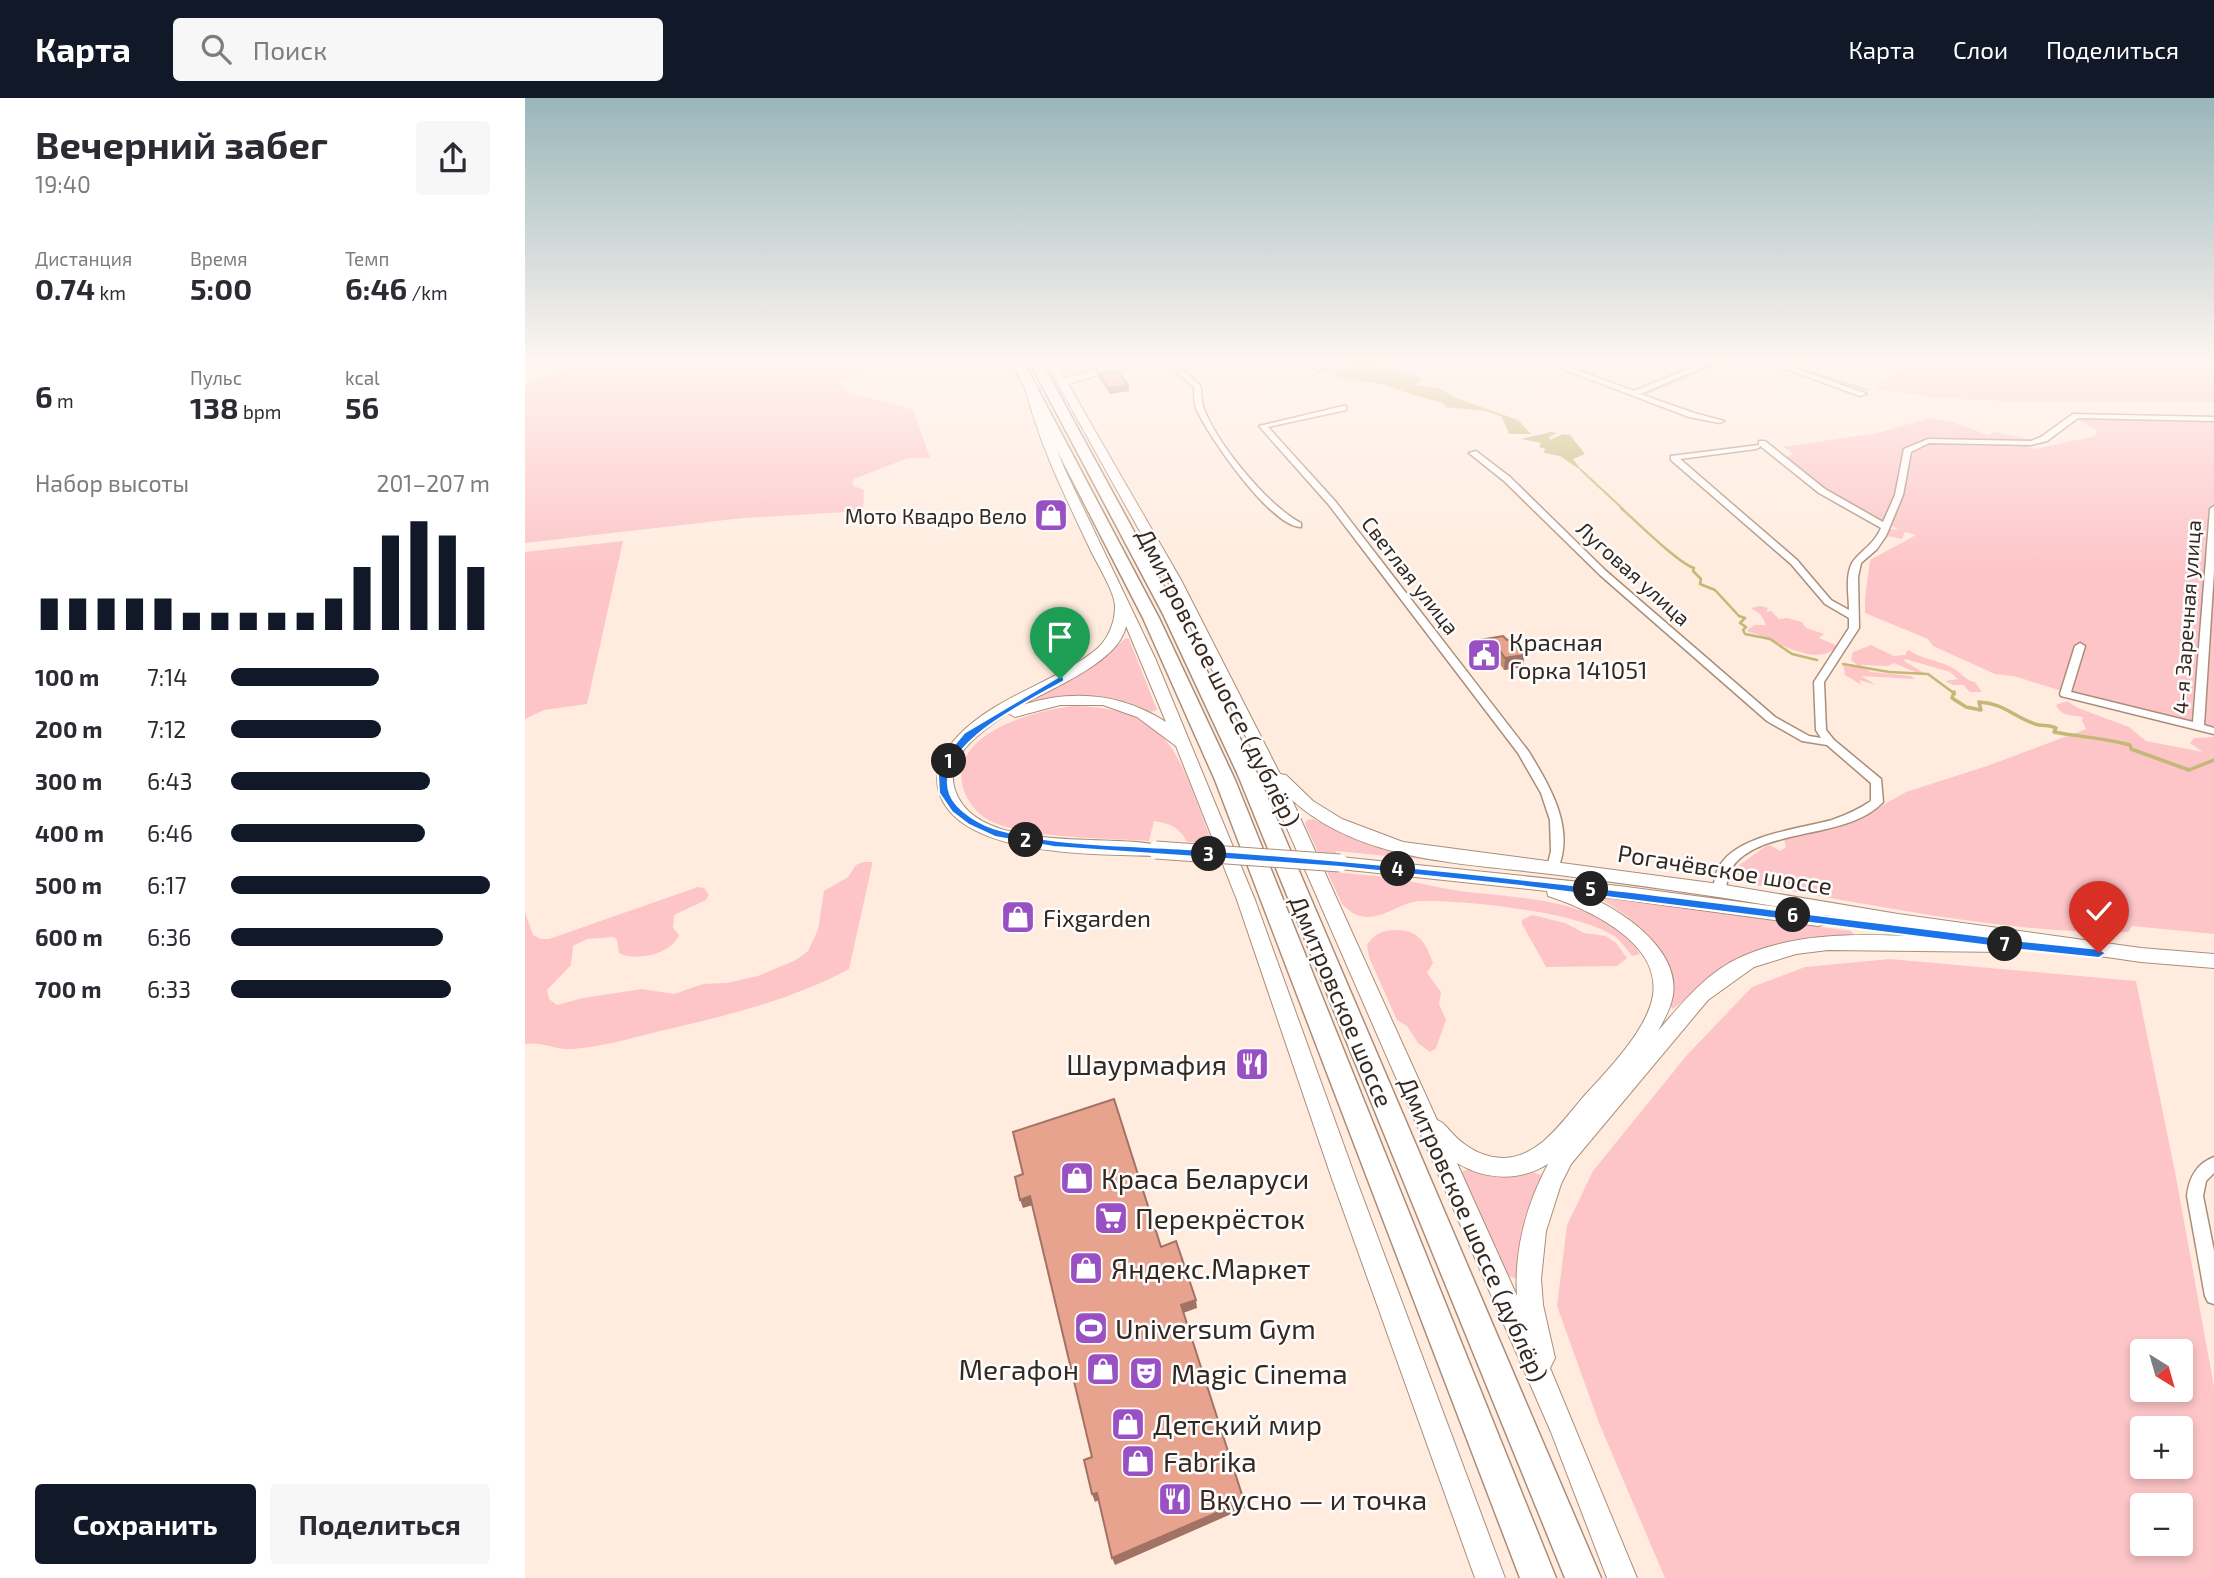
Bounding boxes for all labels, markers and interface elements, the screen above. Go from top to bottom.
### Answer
search box [173,18,663,81]
text: Карта [35,29,131,69]
icon: search [197,30,235,68]
text: Поиск [253,34,327,65]
text: Карта [1848,35,1915,64]
text: Слои [1953,35,2008,64]
text: Поделиться [2046,35,2179,64]
text: Вечерний забег [35,121,328,167]
button: share [416,121,490,195]
text: 19:40 [35,170,91,198]
text: Дистанция [35,247,132,270]
text: Время [190,247,248,270]
text: Темп [345,247,389,270]
text: 0.74 [35,270,95,306]
text: 5:00 [190,270,252,306]
text: 6:46 [345,270,407,306]
text: km [95,281,126,304]
text: /km [407,281,448,304]
text: Пульс [190,366,242,389]
text: kcal [345,366,380,389]
text: 6 [35,378,53,414]
text: m [53,389,74,412]
text: 138 [190,389,239,425]
text: 56 [345,389,379,425]
text: bpm [239,400,281,423]
text: Набор высоты [35,469,189,497]
text: 201–207 m [377,469,490,497]
shop icon: Мото Квадро Вело [1032,496,1070,534]
place label: Мото Квадро Вело [845,503,1027,528]
street label: Светлая улица [1356,511,1465,640]
street label: Луговая улица [1571,515,1696,631]
street label: 4-я Заречная улица [2167,519,2206,715]
street label: Дмитровское шоссе (дублёр) [1130,523,1307,831]
pin [1030,607,1090,679]
icon: arrive [1041,618,1079,656]
place label: Красная Горка 141051 [1509,627,1648,684]
public building icon: Красная Горка 141051 [1465,636,1503,674]
text: 100 m [35,663,99,691]
text: 7:14 [147,663,188,691]
text: 200 m [35,715,103,743]
text: 7:12 [147,715,186,743]
pin: 1 [931,744,967,778]
text: 1 [944,749,953,772]
text: 300 m [35,767,102,795]
text: 6:43 [147,767,193,795]
text: 400 m [35,819,104,847]
text: 6:46 [147,819,193,847]
pin: 2 [1009,822,1043,858]
text: 2 [1020,828,1031,851]
pin: 3 [1191,836,1227,872]
street label: Рогачёвское шоссе [1616,838,1834,900]
text: 3 [1203,842,1214,865]
pin: 4 [1381,852,1415,886]
text: 4 [1391,857,1404,880]
text: 500 m [35,871,102,899]
text: 6:17 [147,871,187,899]
pin: 5 [1573,872,1609,906]
text: 5 [1585,877,1596,900]
pin [2069,881,2129,953]
street label: Дмитровское шоссе [1284,891,1400,1111]
icon: check [2080,892,2118,930]
shop icon: Fixgarden [999,898,1037,936]
pin: 6 [1775,898,1811,932]
place label: Fixgarden [1043,903,1151,932]
text: 6 [1787,903,1798,926]
text: 600 m [35,923,103,951]
text: 6:36 [147,923,192,951]
pin: 7 [1987,926,2023,962]
text: 7 [1999,932,2010,955]
text: 700 m [35,975,101,1003]
text: 6:33 [147,975,191,1003]
restaurant icon: Шаурмафия [1233,1045,1271,1083]
place label: Шаурмафия [1066,1047,1227,1081]
street label: Дмитровское шоссе (дублёр) [1393,1072,1554,1386]
shop icon: Краса Беларуси [1058,1159,1096,1197]
place label: Краса Беларуси [1101,1161,1309,1195]
supermarket icon: Перекрёсток [1092,1199,1130,1237]
place label: Перекрёсток [1135,1201,1305,1235]
shop icon: Яндекс.Маркет [1067,1249,1105,1287]
place label: Яндекс.Маркет [1111,1251,1311,1285]
sports icon: Universum Gym [1072,1309,1110,1347]
place label: Universum Gym [1115,1311,1316,1345]
north arrow [2130,1339,2193,1402]
map controls [2130,1339,2193,1556]
shop icon: Мегафон [1084,1350,1122,1388]
place label: Мегафон [959,1352,1079,1386]
theatre icon: Magic Cinema [1127,1354,1165,1392]
place label: Magic Cinema [1171,1356,1348,1390]
shop icon: Детский мир [1109,1405,1147,1443]
place label: Детский мир [1153,1407,1322,1441]
button: + [2130,1416,2193,1479]
shop icon: Fabrika [1119,1442,1157,1480]
place label: Fabrika [1163,1444,1257,1478]
restaurant icon: Вкусно — и точка [1156,1480,1194,1518]
place label: Вкусно — и точка [1199,1482,1427,1516]
button: Сохранить [35,1484,256,1564]
button: Поделиться [270,1484,490,1564]
button: − [2130,1493,2193,1556]

